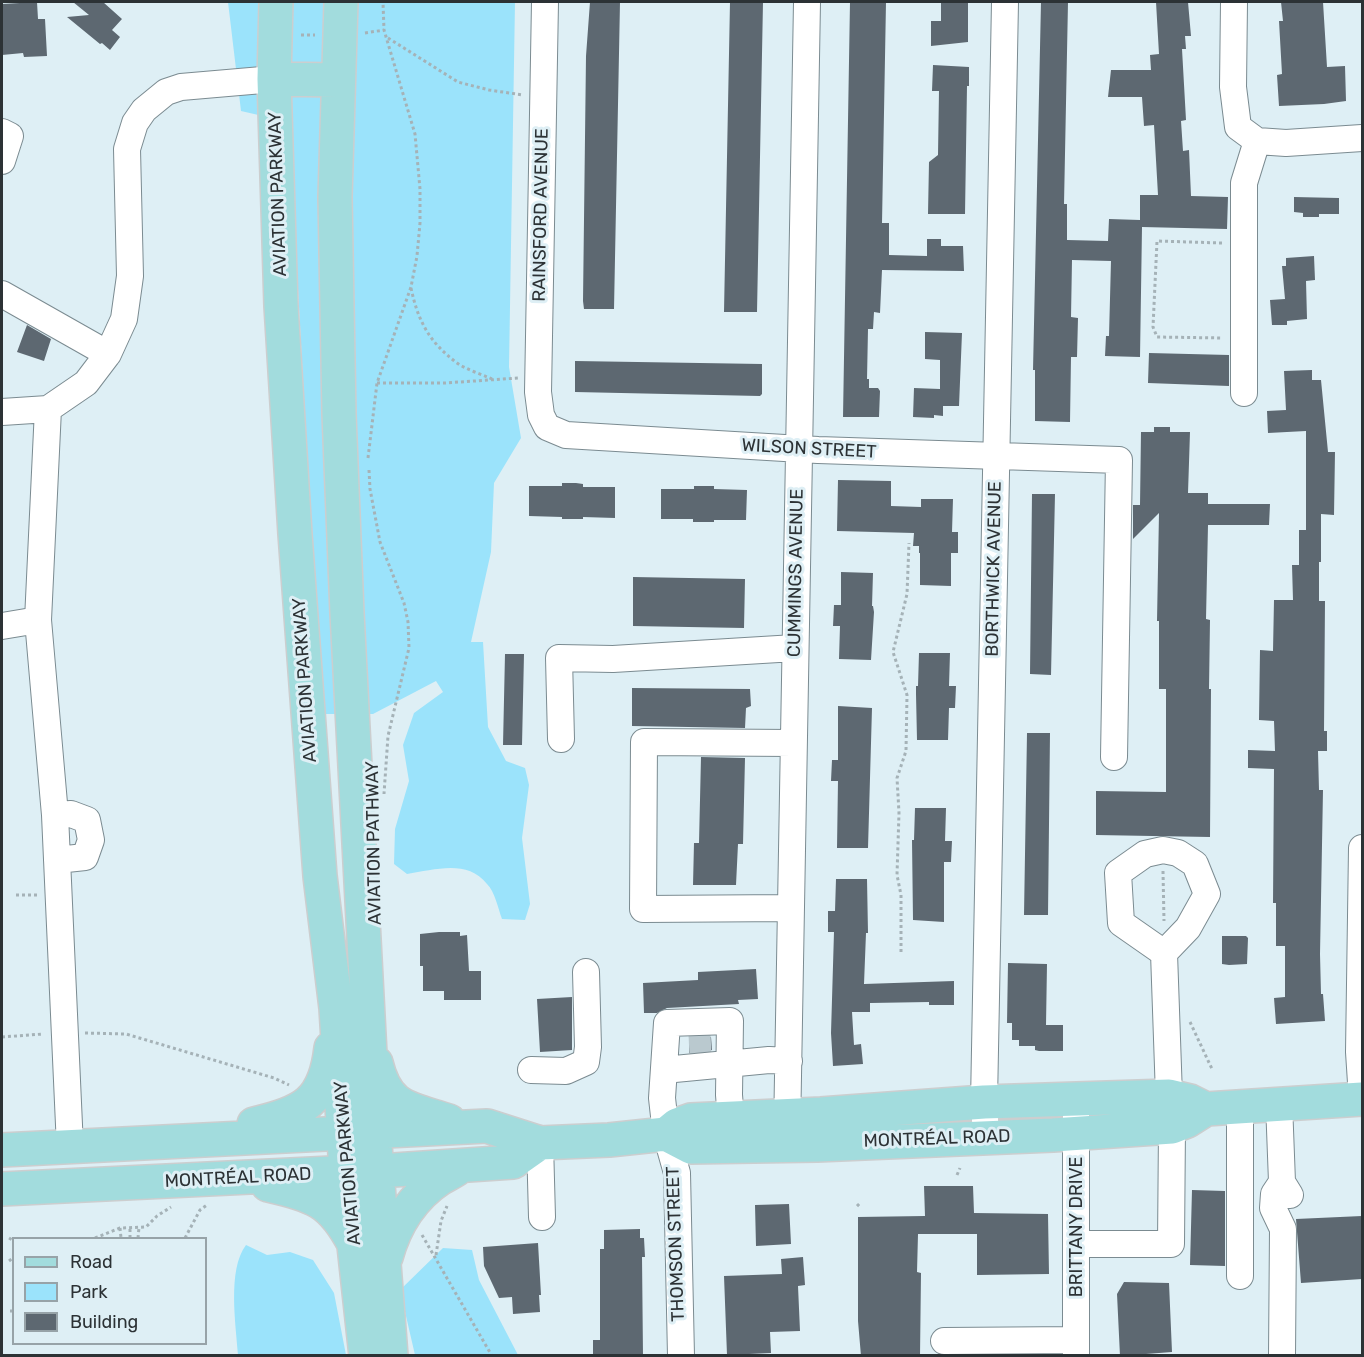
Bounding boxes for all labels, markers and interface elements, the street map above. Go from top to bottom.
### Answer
street label: AVIATION PARKWAY [264,111,292,277]
street label: RAINSFORD AVENUE [529,128,553,302]
street label: WILSON STREET [741,435,877,463]
street label: BORTHWICK AVENUE [982,481,1006,657]
street label: CUMMINGS AVENUE [784,489,808,657]
street label: AVIATION PARKWAY [288,597,322,763]
street label: AVIATION PATHWAY [362,761,386,925]
street label: AVIATION PARKWAY [330,1080,366,1246]
street label: MONTRÉAL ROAD [863,1126,1011,1152]
street label: BRITTANY DRIVE [1066,1157,1088,1297]
street label: MONTRÉAL ROAD [164,1163,312,1193]
street label: THOMSON STREET [662,1166,690,1322]
legend [12,1237,207,1345]
text: Road [70,1251,113,1273]
text: Park [70,1281,107,1303]
text: Building [70,1311,138,1333]

